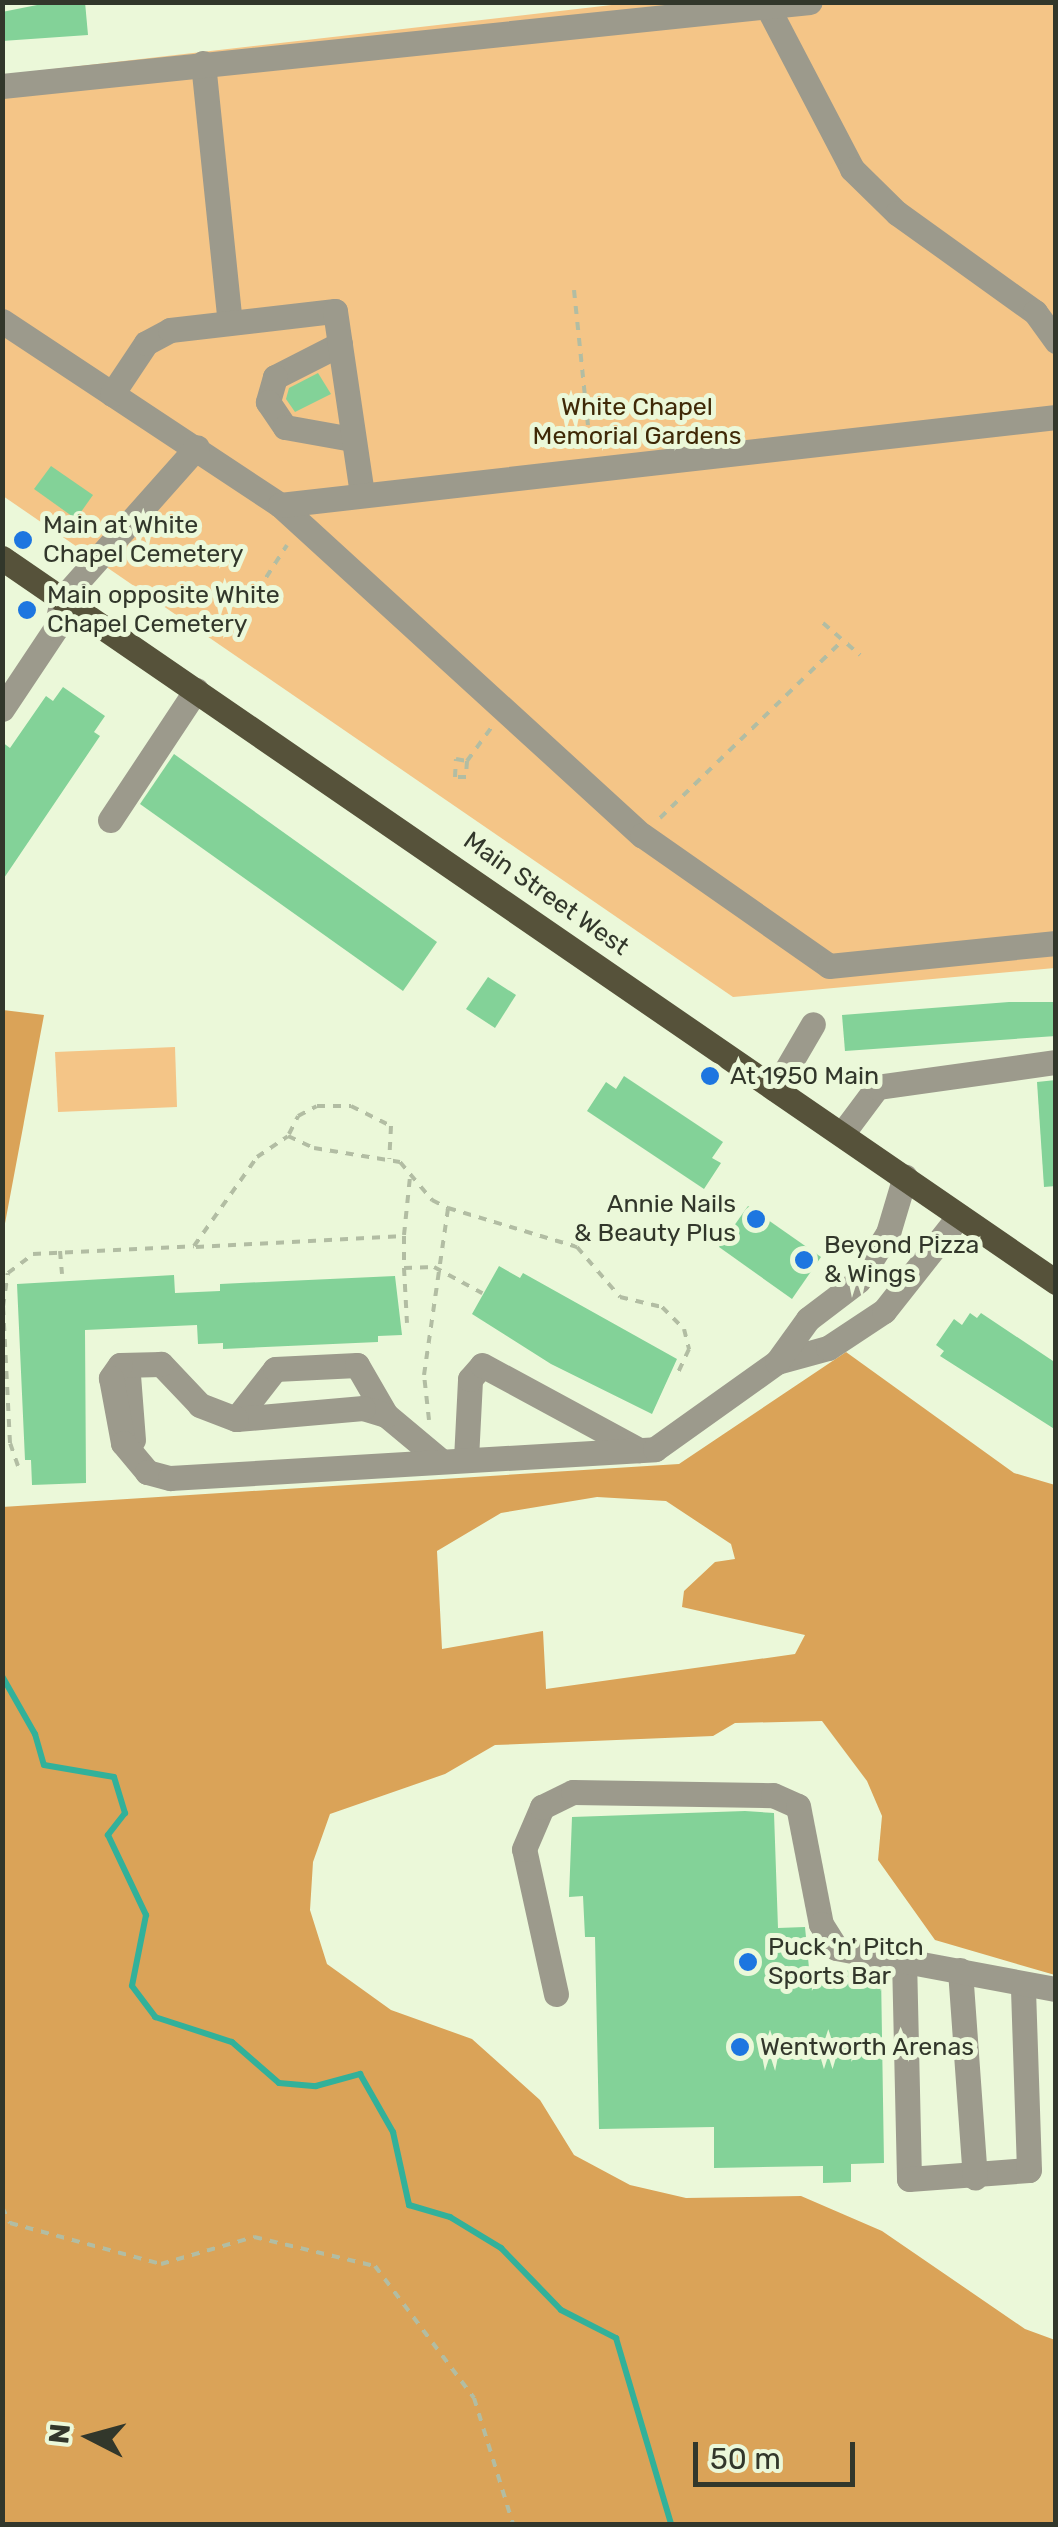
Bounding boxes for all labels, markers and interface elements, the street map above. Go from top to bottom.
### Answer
park label: White Chapel Memorial Gardens [533,393,741,452]
place label: Main at White Chapel Cemetery [43,511,244,570]
marker: Main at White Chapel Cemetery [12,529,34,551]
place label: Main opposite White Chapel Cemetery [47,581,280,640]
marker: Main opposite White Chapel Cemetery [16,599,38,621]
street label: Main Street West [457,826,635,962]
place label: At 1950 Main [730,1061,879,1091]
marker: At 1950 Main [699,1065,721,1087]
place label: Annie Nails & Beauty Plus [573,1190,736,1249]
marker: Annie Nails & Beauty Plus [745,1208,767,1230]
place label: Beyond Pizza & Wings [824,1231,979,1290]
marker: Beyond Pizza & Wings [793,1249,815,1271]
place label: Puck 'n' Pitch Sports Bar [768,1933,924,1992]
marker: Puck 'n' Pitch Sports Bar [737,1951,759,1973]
place label: Wentworth Arenas [760,2032,975,2062]
marker: Wentworth Arenas [729,2036,751,2058]
north arrow [40,2387,140,2487]
text: N [42,2422,77,2446]
scale bar [698,2422,860,2484]
text: 50 m [710,2441,781,2477]

